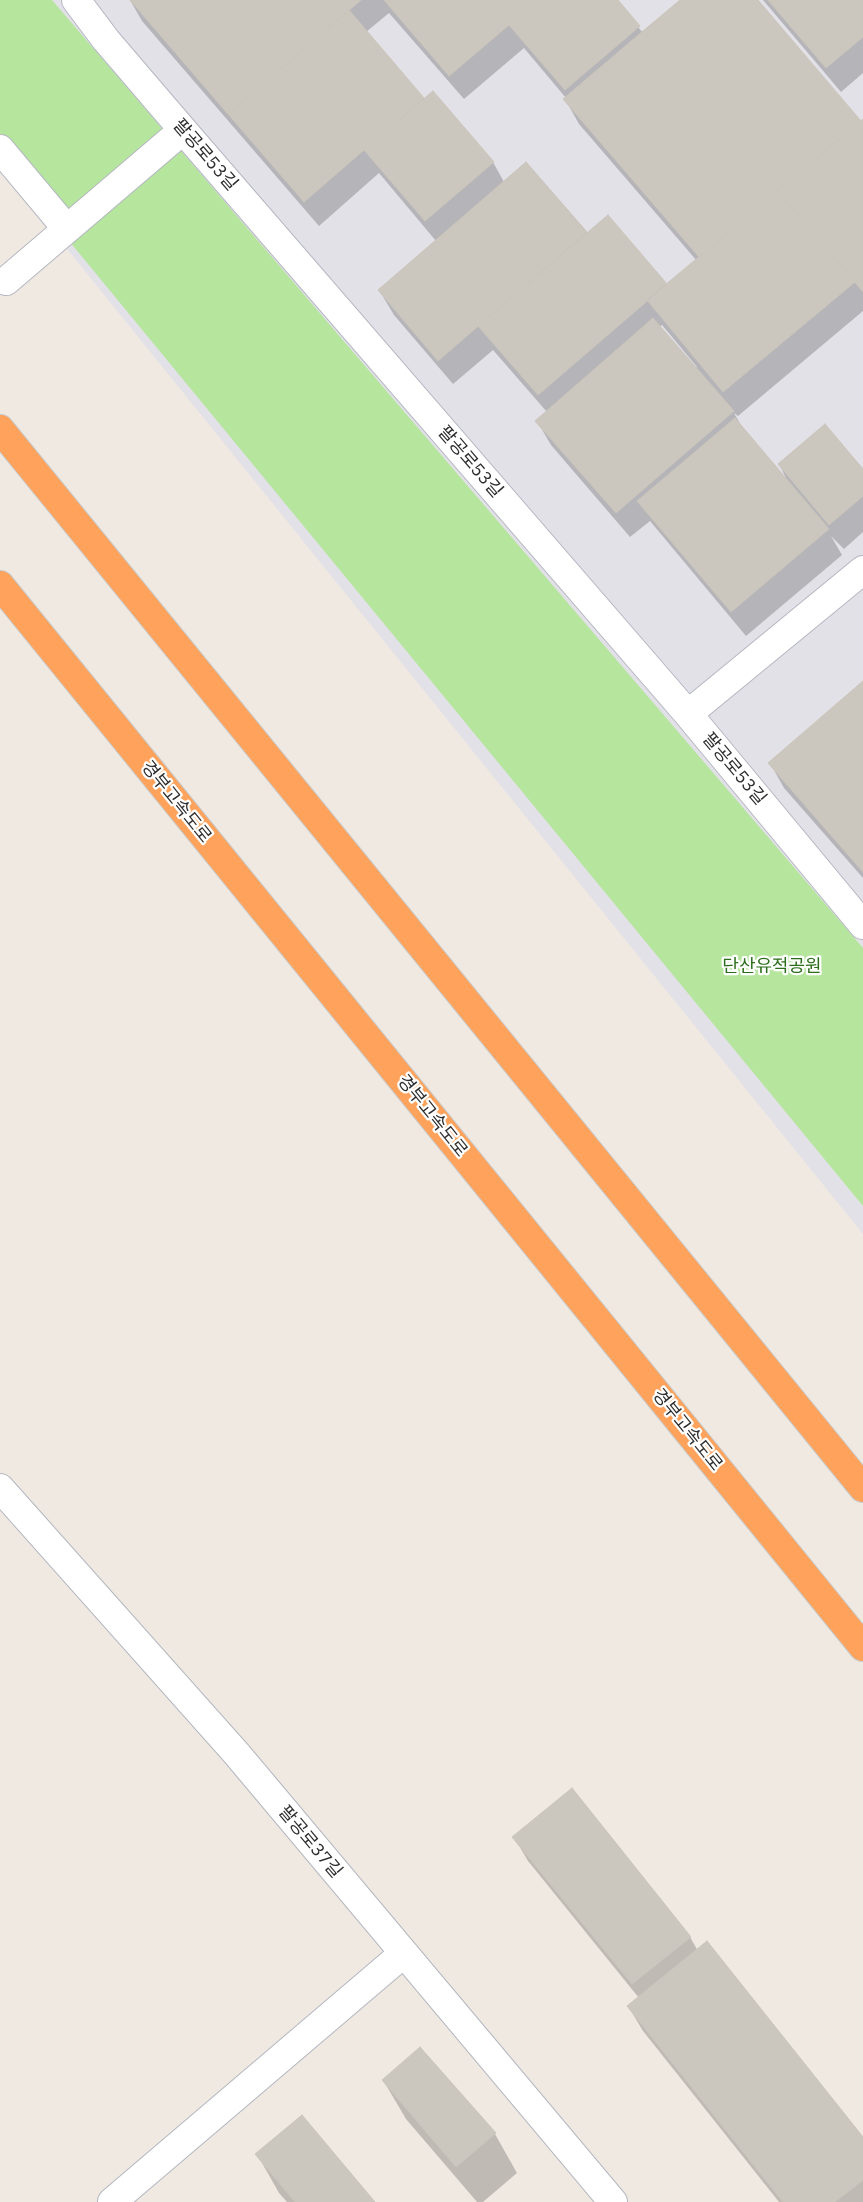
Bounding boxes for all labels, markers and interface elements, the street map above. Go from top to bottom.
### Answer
street label: 팔공로53길 [168,115,242,195]
street label: 팔공로53길 [433,422,507,502]
street label: 팔공로53길 [697,728,771,810]
street label: 경부고속도로 [136,757,216,847]
park label: 단산유적공원 [722,956,822,978]
street label: 경부고속도로 [392,1071,472,1161]
street label: 경부고속도로 [647,1385,727,1475]
street label: 팔공로37길 [273,1801,347,1883]

